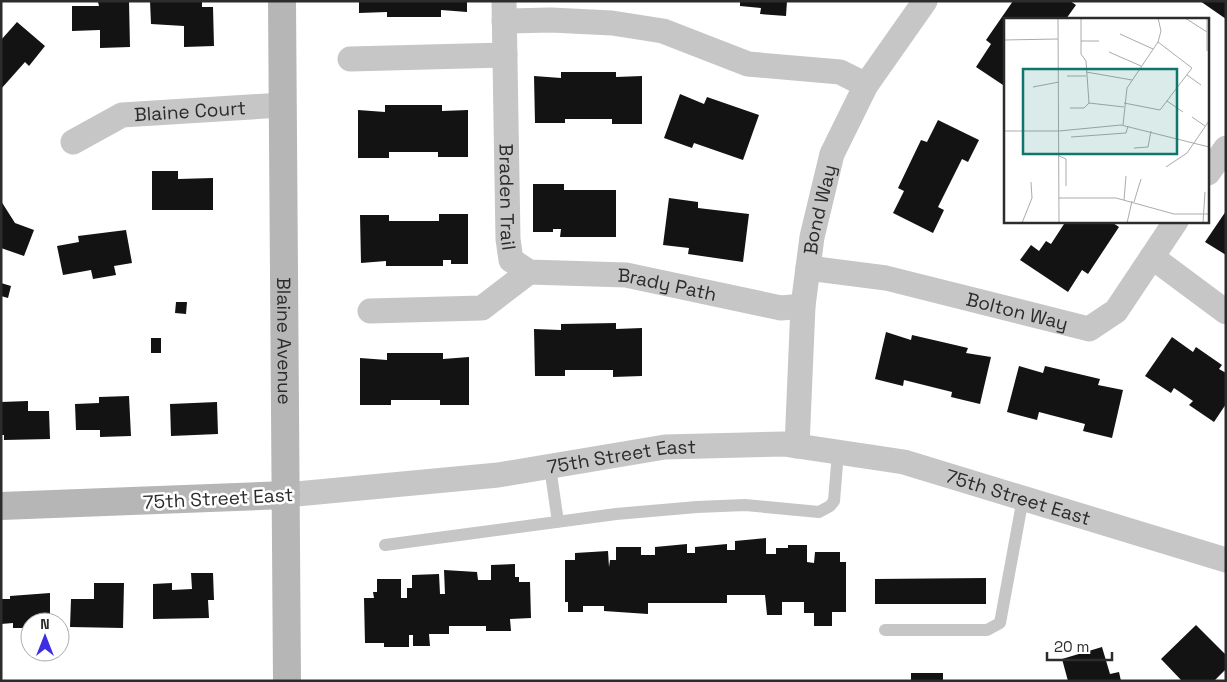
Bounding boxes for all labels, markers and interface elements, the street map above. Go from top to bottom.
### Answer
inset map [1004,18,1210,222]
street label: Blaine Court [133,95,247,127]
street label: Braden Trail [493,144,521,252]
street label: Bond Way [798,162,842,256]
street label: Brady Path [617,263,719,307]
street label: Blaine Avenue [271,277,297,405]
street label: Bolton Way [964,287,1071,336]
street label: 75th Street East [545,434,696,480]
street label: 75th Street East [942,463,1094,531]
street label: 75th Street East [142,482,294,515]
north arrow [20,612,70,662]
text: N [40,615,50,633]
scale bar [1047,630,1112,662]
text: 20 m [1054,637,1089,656]

